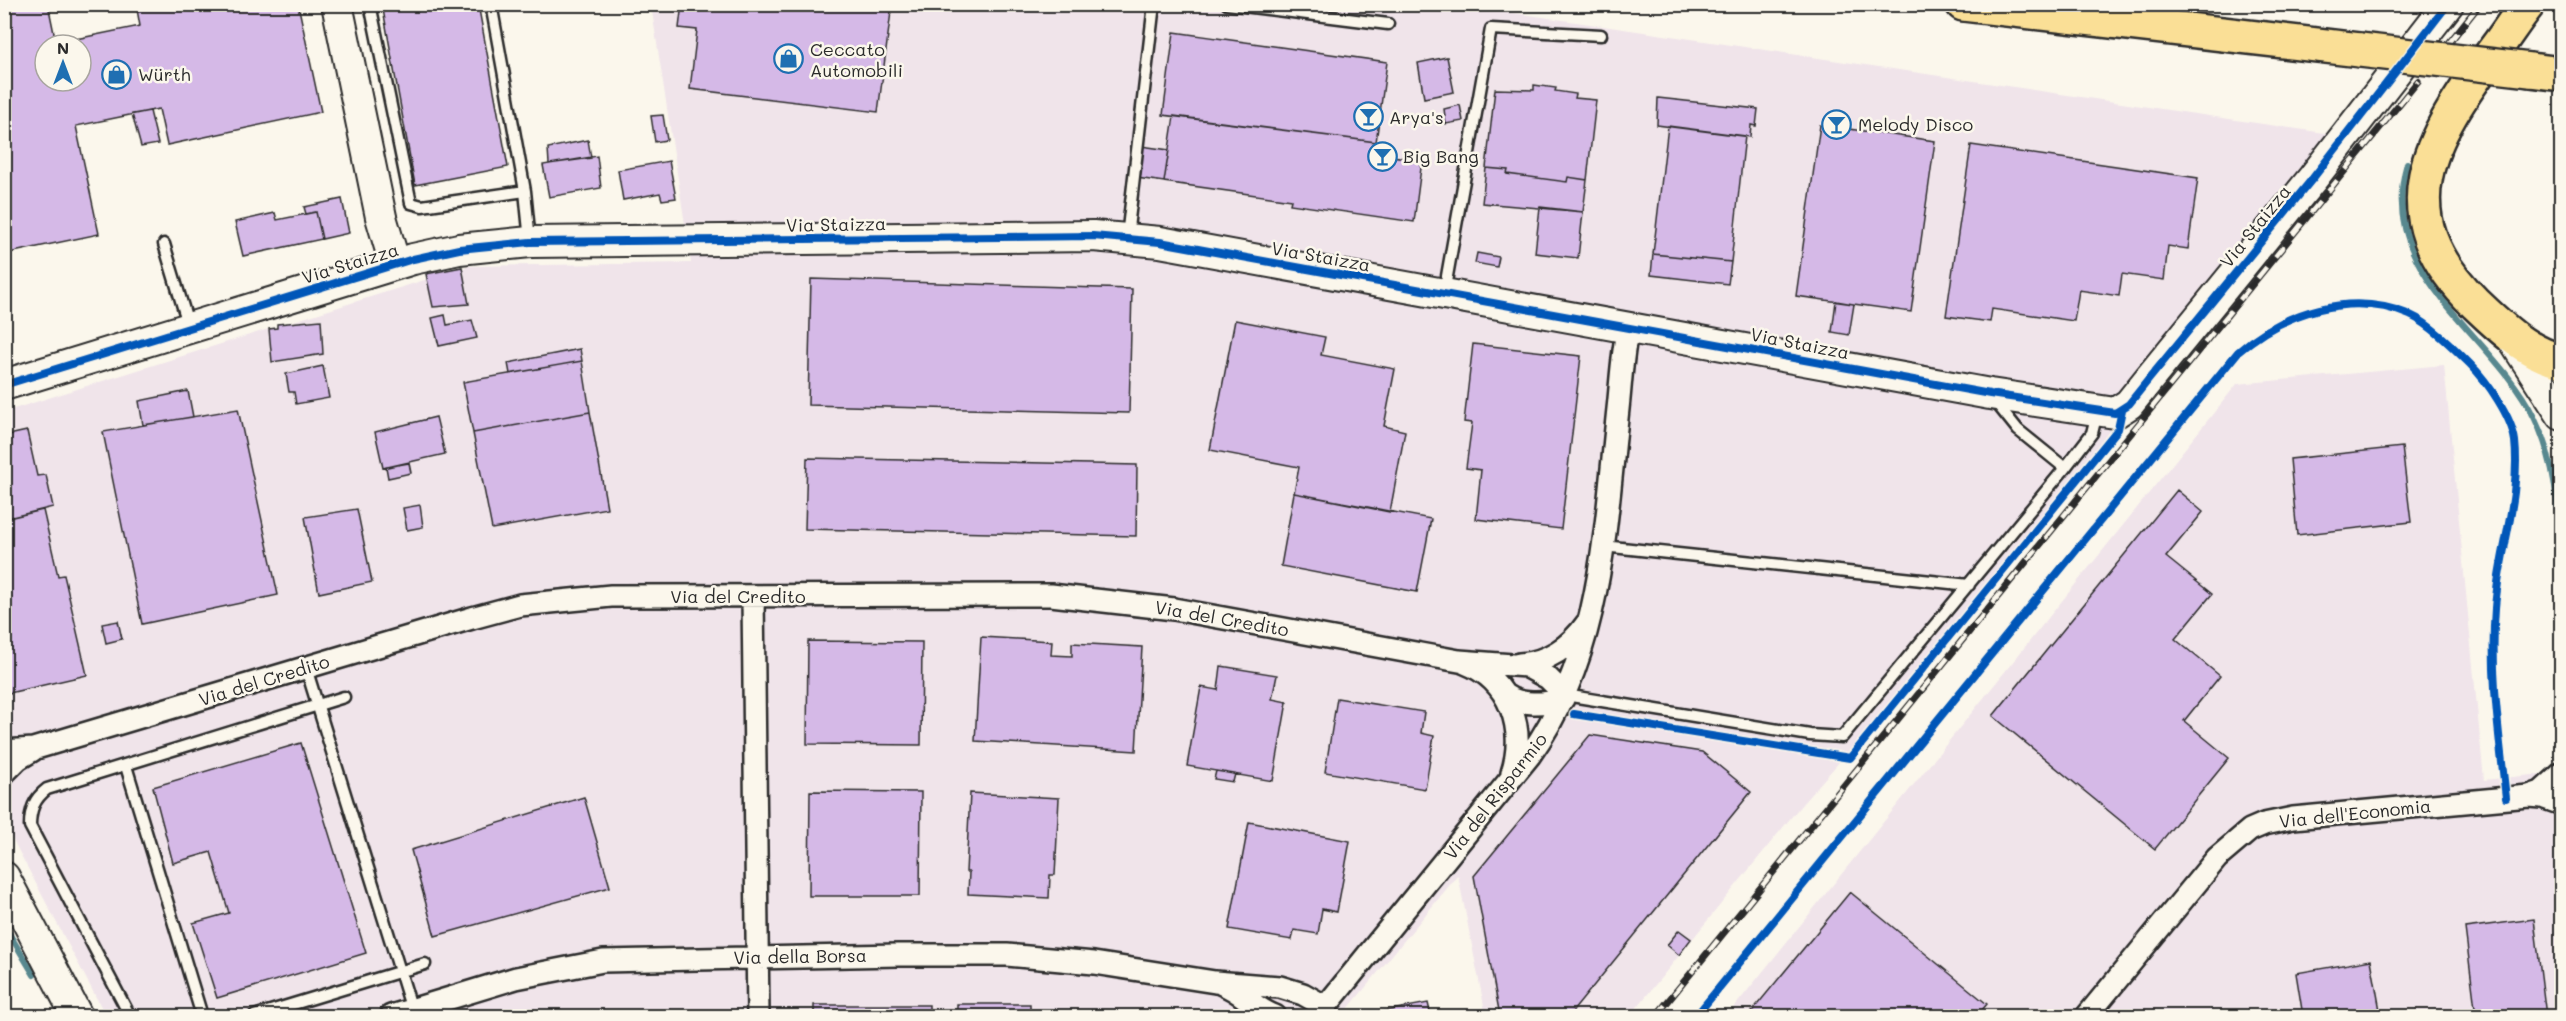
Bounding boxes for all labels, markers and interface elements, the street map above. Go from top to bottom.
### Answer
north arrow [33,33,93,93]
text: N [57,37,69,58]
place label: Ceccato Automobili [810,37,903,82]
shop icon: Ceccato Automobili [773,43,805,75]
shop icon: Würth [101,58,133,90]
place label: Würth [138,62,191,86]
bar icon: Arya's [1352,101,1384,133]
place label: Arya's [1389,105,1444,129]
bar icon: Melody Disco [1821,108,1853,140]
place label: Melody Disco [1858,112,1973,136]
bar icon: Big Bang [1366,140,1398,172]
place label: Big Bang [1403,144,1479,168]
street label: Via Staizza [2214,180,2296,272]
street label: Via Staizza [786,211,886,237]
street label: Via Staizza [1270,235,1372,277]
street label: Via Staizza [299,237,401,289]
street label: Via Staizza [1749,322,1851,364]
street label: Via del Credito [670,584,806,608]
street label: Via del Credito [1153,594,1291,642]
street label: Via del Credito [196,649,333,711]
street label: Via del Risparmio [1438,727,1552,864]
street label: Via dell'Economia [2278,793,2432,833]
street label: Via della Borsa [733,943,867,969]

